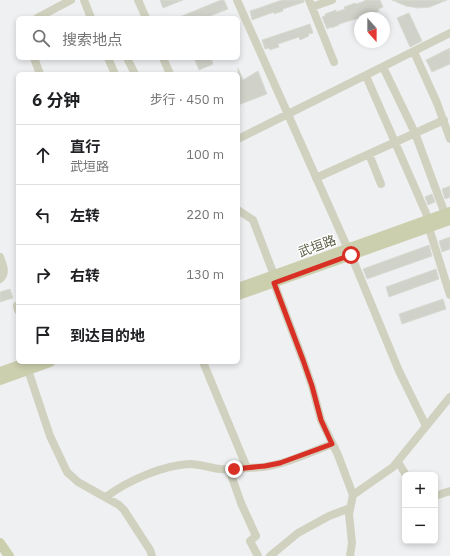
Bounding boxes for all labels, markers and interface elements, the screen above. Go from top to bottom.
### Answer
north arrow [354,12,390,48]
search box [16,16,240,60]
icon: search [30,27,52,49]
text: 搜索地点 [62,30,122,49]
text: 6 分钟 [32,89,80,111]
text: 步行 · 450 m [150,91,224,108]
text: 直行 [70,137,100,156]
icon: ahead [32,144,54,166]
text: 100 m [186,146,224,163]
text: 武垣路 [70,158,109,175]
icon: left [32,204,54,226]
text: 左转 [70,206,100,225]
text: 220 m [186,206,224,223]
street label: 武垣路 [296,231,338,261]
route start [342,246,360,264]
icon: right [32,264,54,286]
text: 右转 [70,266,100,285]
text: 130 m [186,266,224,283]
icon: arrive [32,324,54,346]
text: 到达目的地 [70,326,145,345]
route end [225,460,243,478]
map controls [402,472,438,544]
button: + [402,472,438,508]
button: − [402,508,438,544]

